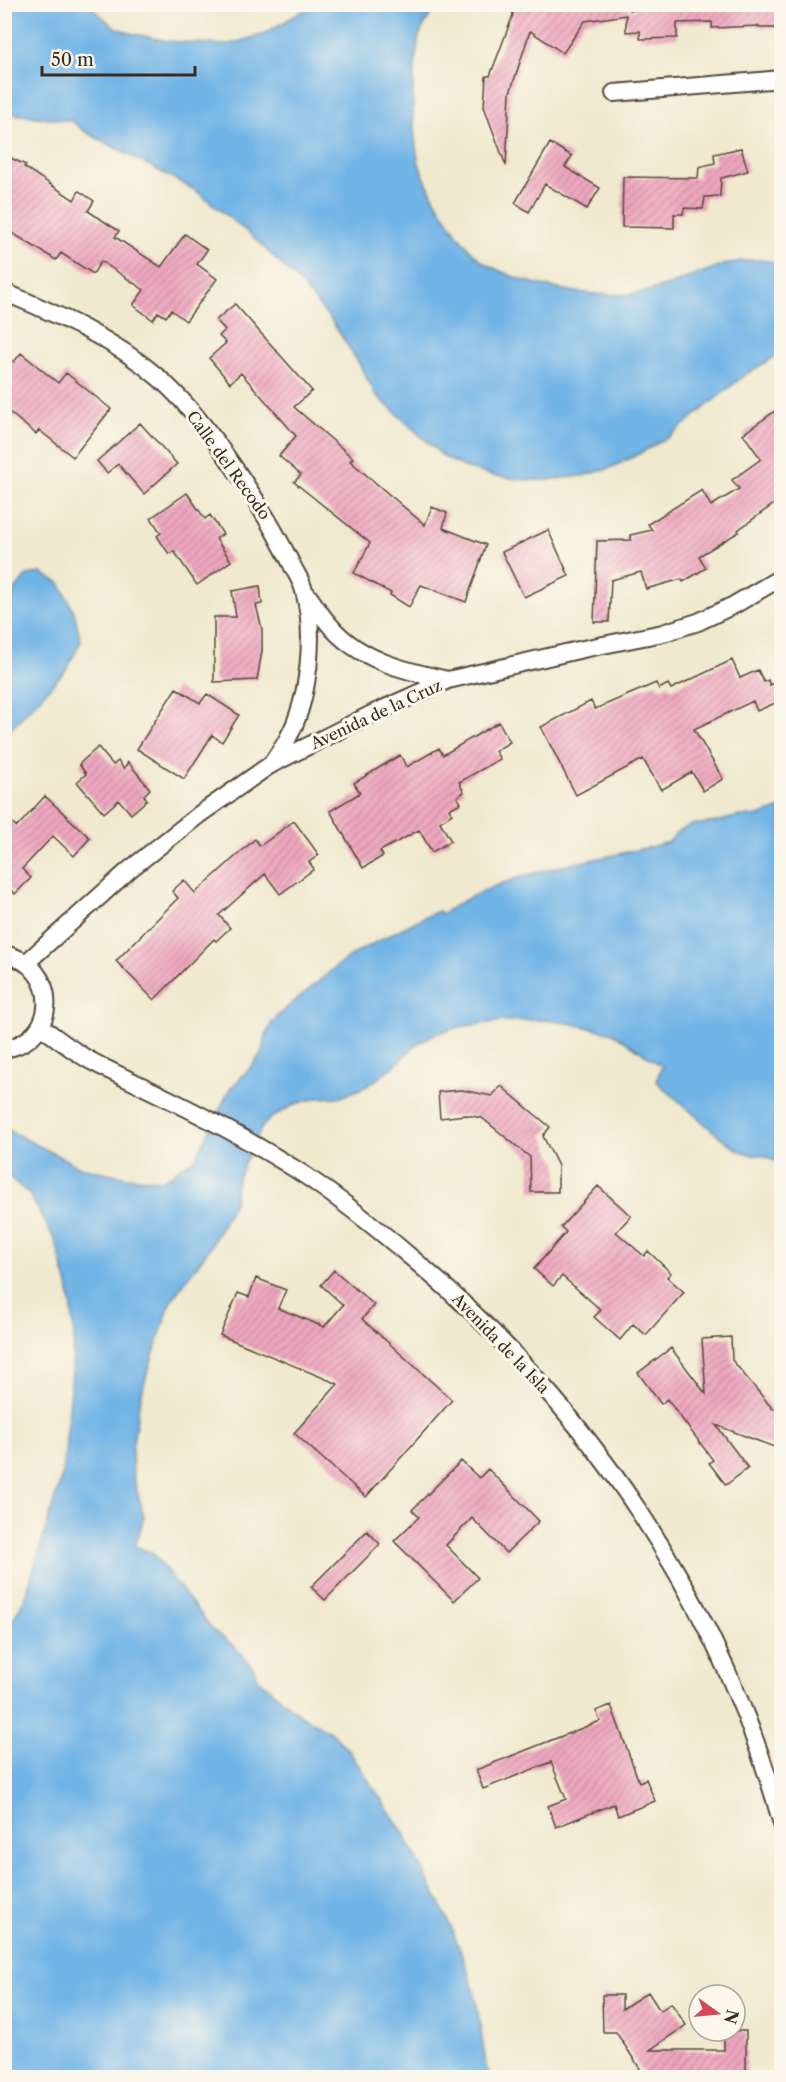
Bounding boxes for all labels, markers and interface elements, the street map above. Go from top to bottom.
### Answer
scale bar [42,39,195,77]
text: 50 m [51,49,94,71]
street label: Calle del Recodo [183,407,275,523]
street label: Avenida de la Cruz [306,675,445,754]
street label: Avenida de la Isla [447,1288,554,1398]
north arrow [687,1983,747,2043]
text: N [720,2008,743,2026]

